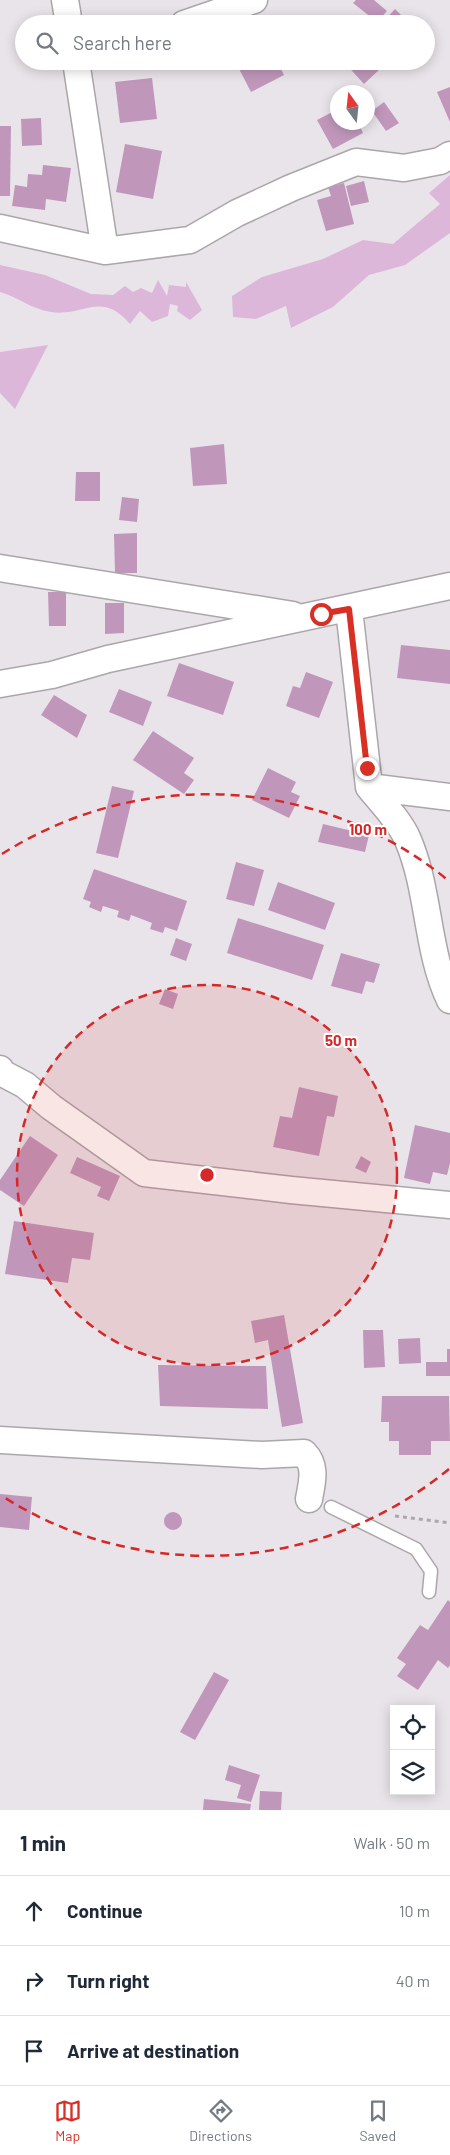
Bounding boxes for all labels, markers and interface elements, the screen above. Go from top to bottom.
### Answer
search box [15,15,435,70]
icon: search [33,29,61,57]
text: Search here [73,31,172,54]
north arrow [330,85,375,130]
route start [310,603,333,626]
route end [356,757,379,780]
text: 100 m [349,820,387,838]
text: 50 m [325,1031,357,1049]
centre of rings [198,1166,216,1184]
map controls [390,1705,435,1795]
button: locate [390,1705,435,1750]
button: layers [390,1750,435,1795]
text: 1 min [20,1830,66,1855]
text: Walk · 50 m [353,1833,430,1852]
icon: ahead [20,1897,48,1925]
text: Continue [67,1899,143,1922]
text: 10 m [399,1901,430,1920]
icon: right [20,1967,48,1995]
text: Turn right [67,1969,149,1992]
text: 40 m [396,1971,430,1990]
icon: arrive [20,2037,48,2065]
text: Arrive at destination [67,2039,239,2062]
tab: Map [54,2097,82,2144]
tab: Directions [189,2097,252,2144]
tab: Saved [359,2097,396,2144]

